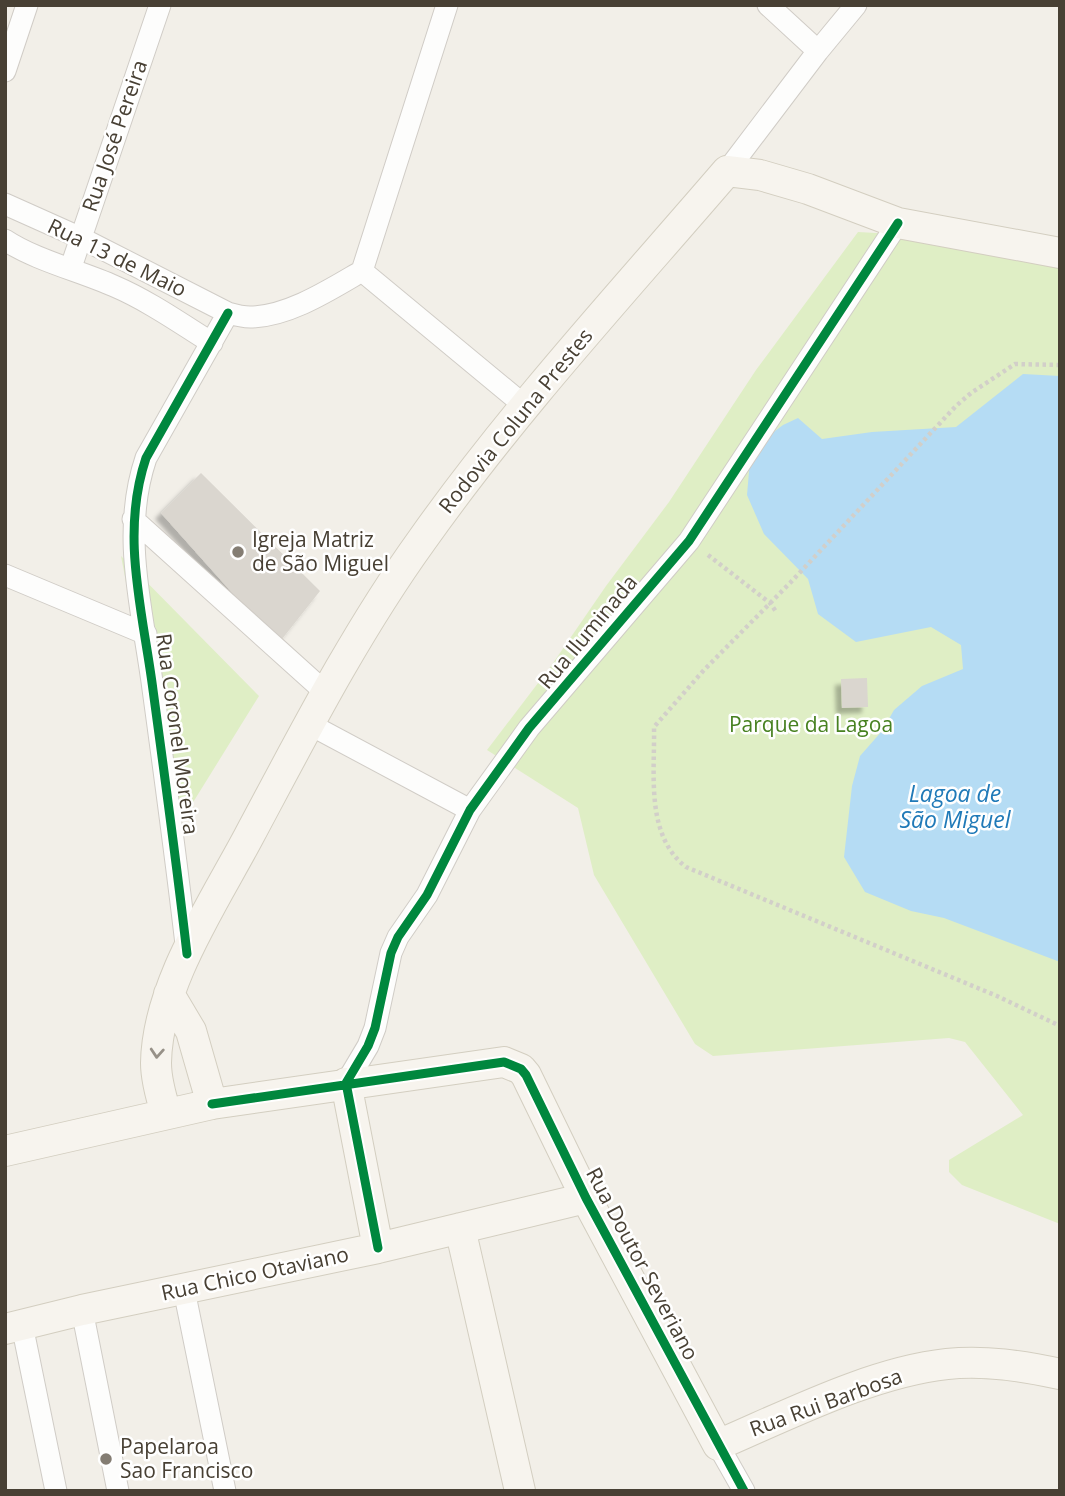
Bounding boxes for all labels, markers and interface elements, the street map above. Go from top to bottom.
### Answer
street label: Rua José Pereira [75,56,153,215]
street label: Rua 13 de Maio [43,211,191,303]
street label: Rodovia Coluna Prestes [432,322,599,519]
place label: Igreja Matriz de São Miguel [252,525,389,577]
marker: Igreja Matriz de São Miguel [230,544,246,560]
street label: Rua Iluminada [531,568,643,694]
street label: Rua Coronel Moreira [150,631,206,836]
park label: Parque da Lagoa [729,710,893,738]
water label: Lagoa de São Miguel [899,777,1012,835]
one-way arrow [150,1048,165,1059]
street label: Rua Doutor Severiano [580,1162,706,1365]
street label: Rua Chico Otaviano [158,1239,351,1307]
street label: Rua Rui Barbosa [745,1361,906,1443]
place label: Papelaroa Sao Francisco [120,1432,253,1484]
marker: Papelaroa Sao Francisco [98,1451,114,1467]

